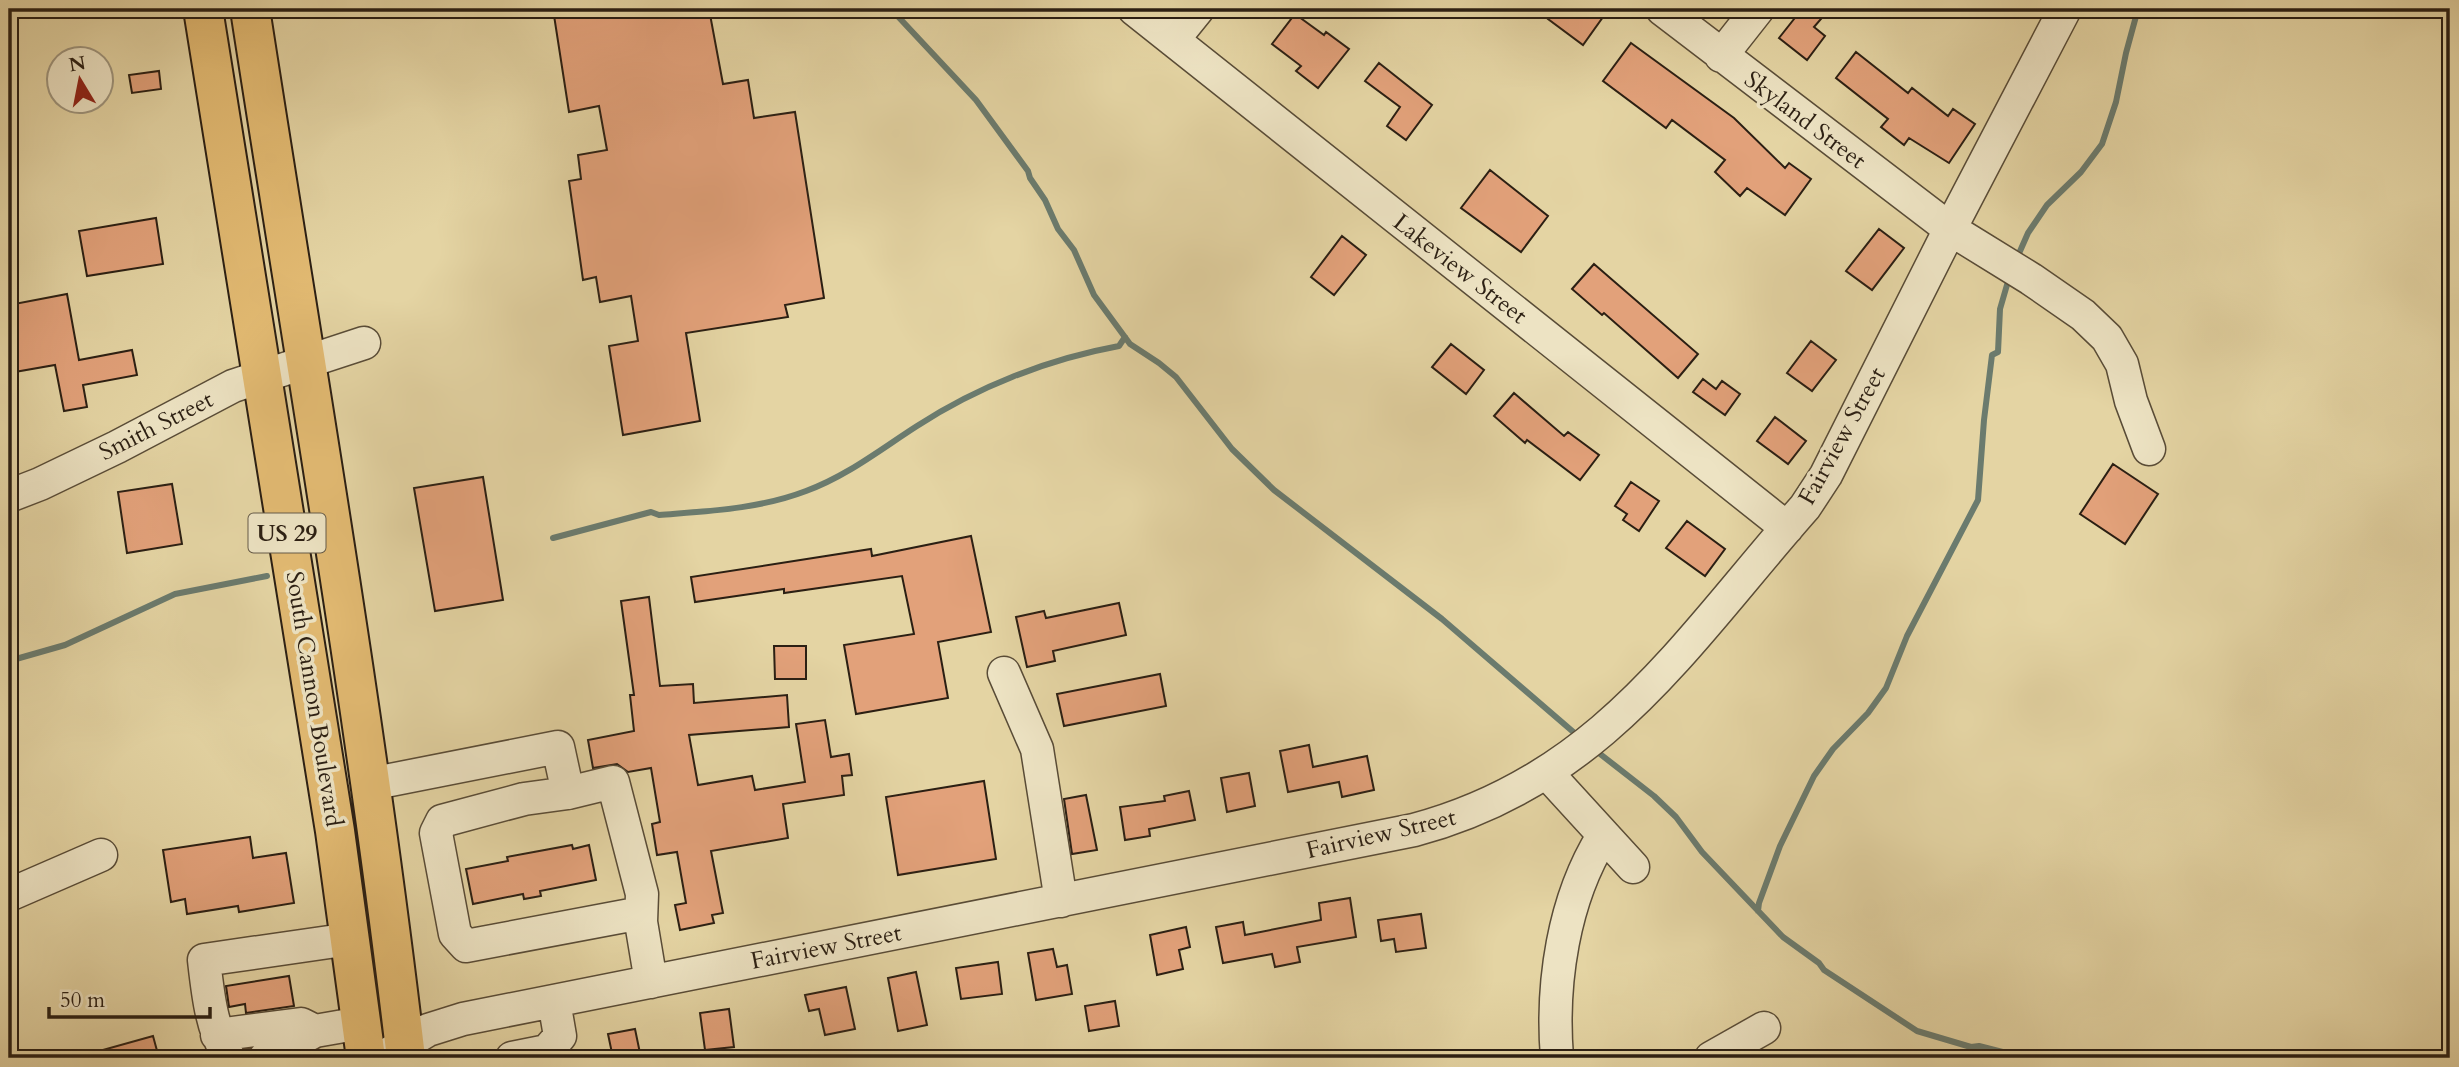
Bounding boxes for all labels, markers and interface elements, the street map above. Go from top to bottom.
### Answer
north arrow [46,46,116,116]
text: N [67,50,88,78]
street label: Skyland Street [1737,63,1873,177]
street label: Lakeview Street [1386,206,1534,332]
street label: Fairview Street [1791,361,1894,511]
street label: Smith Street [93,383,219,469]
road number: US 29 [248,513,326,552]
street label: South Cannon Boulevard [278,569,351,829]
street label: Fairview Street [1303,801,1460,867]
street label: Fairview Street [748,916,905,978]
scale bar [49,976,210,1020]
text: 50 m [60,986,105,1015]

